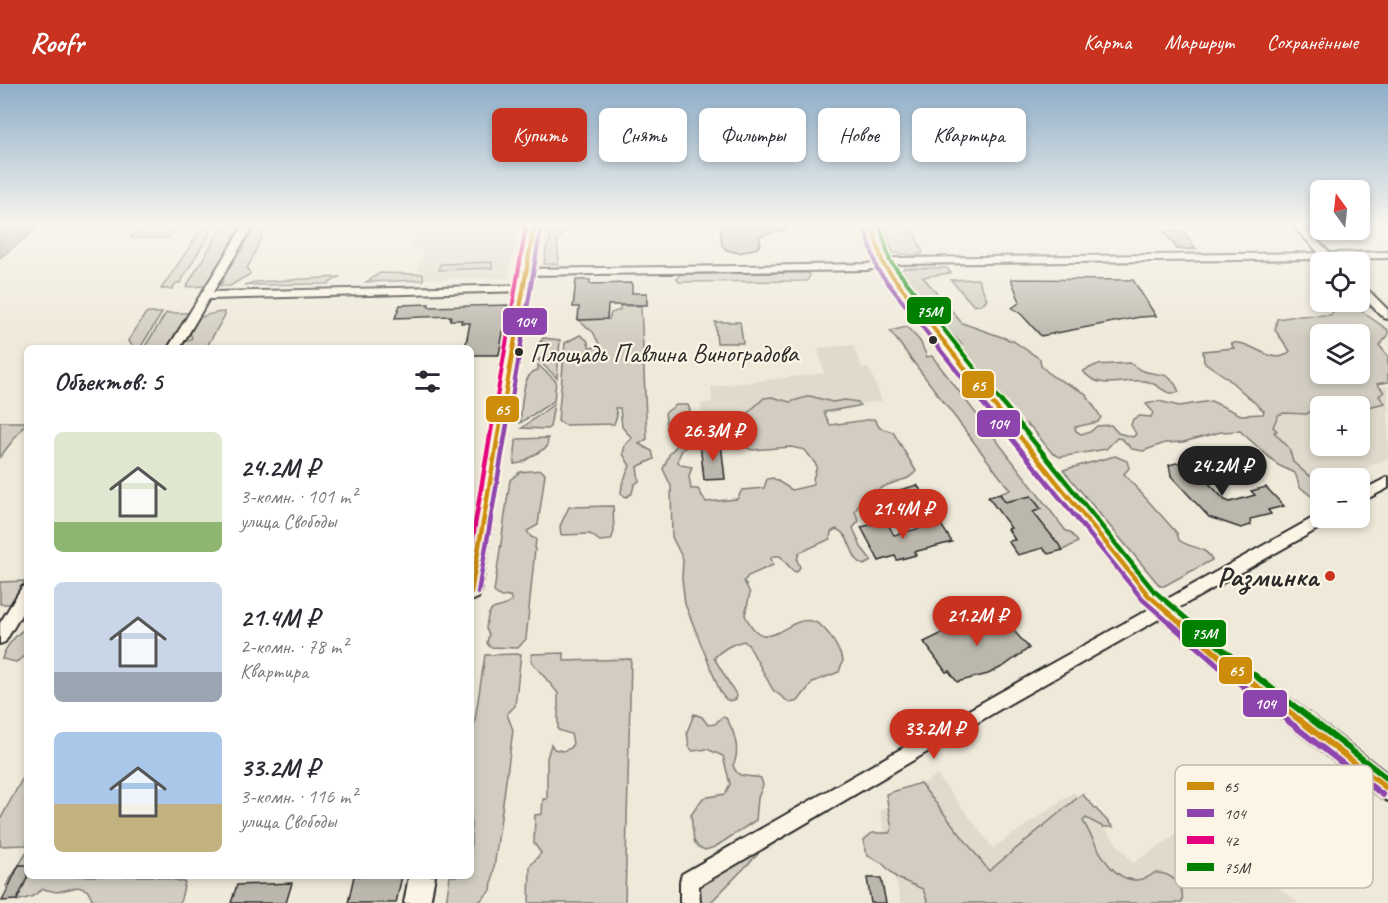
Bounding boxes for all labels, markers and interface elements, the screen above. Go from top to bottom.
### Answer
text: Roofr [30,25,84,60]
text: Карта [1083,29,1132,55]
text: Маршрут [1165,29,1234,55]
text: Сохранённые [1267,29,1358,55]
chip: Купить [492,108,587,162]
chip: Снять [599,108,687,162]
chip: Фильтры [699,108,806,162]
chip: Новое [818,108,900,162]
chip: Квартира [912,108,1026,162]
north arrow [1310,180,1370,240]
map controls [1310,180,1370,528]
button: locate [1310,252,1370,312]
line badge: 75М [906,296,952,325]
text: 75М [916,302,944,322]
line badge: 104 [502,307,548,336]
text: 104 [514,312,538,332]
button: layers [1310,324,1370,384]
unlabelled marker [927,334,939,346]
place label: Площадь Павлина Виноградова [530,337,800,370]
marker: Площадь Павлина Виноградова [513,346,525,358]
text: Объектов: 5 [54,365,162,398]
icon: filters [411,365,444,398]
line badge: 65 [961,370,995,399]
text: 65 [971,376,987,396]
line badge: 65 [485,395,520,423]
button: + [1310,396,1370,456]
text: 65 [495,400,511,420]
line badge: 104 [976,409,1021,438]
pin: 26.3M ₽ [658,411,768,462]
text: 104 [987,414,1011,434]
text: 26.3M ₽ [682,418,744,443]
pin: 24.2M ₽ [1167,446,1277,497]
text: 24.2M ₽ [240,451,319,484]
text: 24.2M ₽ [1192,453,1252,478]
icon: home [102,456,174,528]
button: − [1310,468,1370,528]
text: 3-комн. · 101 m² [240,484,357,509]
pin: 21.4M ₽ [848,489,958,540]
text: 21.4M ₽ [873,496,933,521]
text: улица Свободы [240,509,336,534]
place label: Разминка [1217,559,1321,595]
marker: Разминка [1323,569,1337,583]
pin: 21.2M ₽ [922,596,1032,647]
text: 21.4M ₽ [240,601,319,634]
text: 21.2M ₽ [947,603,1007,628]
icon: home [102,606,174,678]
line badge: 75М [1181,619,1227,648]
text: 75М [1191,624,1219,644]
text: 2-комн. · 78 m² [240,634,348,659]
line badge: 65 [1218,656,1253,685]
text: Квартира [240,659,308,684]
text: 65 [1229,661,1245,681]
line badge: 104 [1242,689,1288,718]
text: 104 [1254,694,1278,714]
pin: 33.2M ₽ [879,709,989,760]
text: 33.2M ₽ [904,716,964,741]
text: 33.2M ₽ [240,751,319,784]
icon: home [102,756,174,828]
legend [1175,765,1373,888]
text: 65 [1224,777,1239,797]
text: 3-комн. · 116 m² [240,784,357,809]
text: 104 [1224,804,1247,824]
text: улица Свободы [240,809,336,834]
text: 42 [1224,831,1240,851]
text: 75М [1224,858,1251,878]

